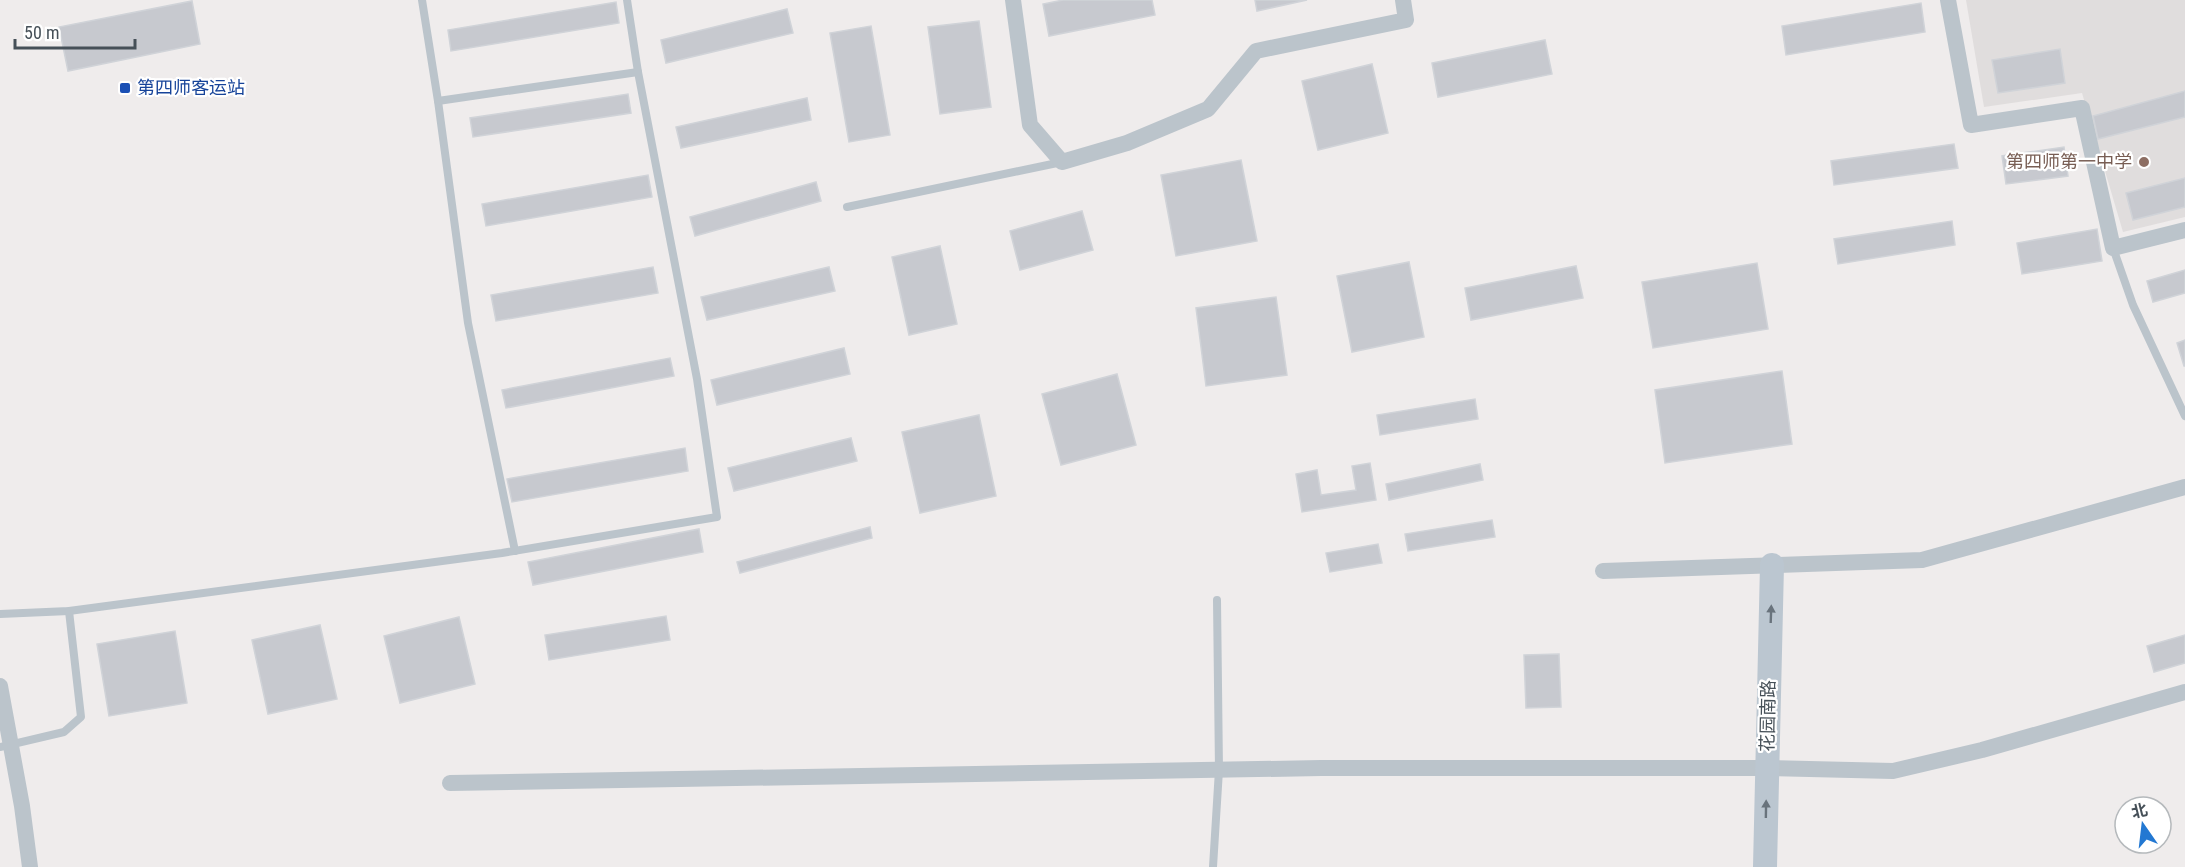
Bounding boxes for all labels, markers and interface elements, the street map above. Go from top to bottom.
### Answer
scale bar [15,12,135,50]
text: 50 m [24,22,59,43]
place label: 第四师客运站 [137,77,245,98]
marker: 第四师客运站 [118,81,132,95]
place label: 第四师第一中学 [2006,151,2132,172]
marker: 第四师第一中学 [2137,155,2151,169]
one-way arrow [1766,604,1776,623]
street label: 花园南路 [1756,680,1779,752]
north arrow [2113,795,2173,855]
one-way arrow [1761,799,1771,818]
text: 北 [2129,800,2150,822]

